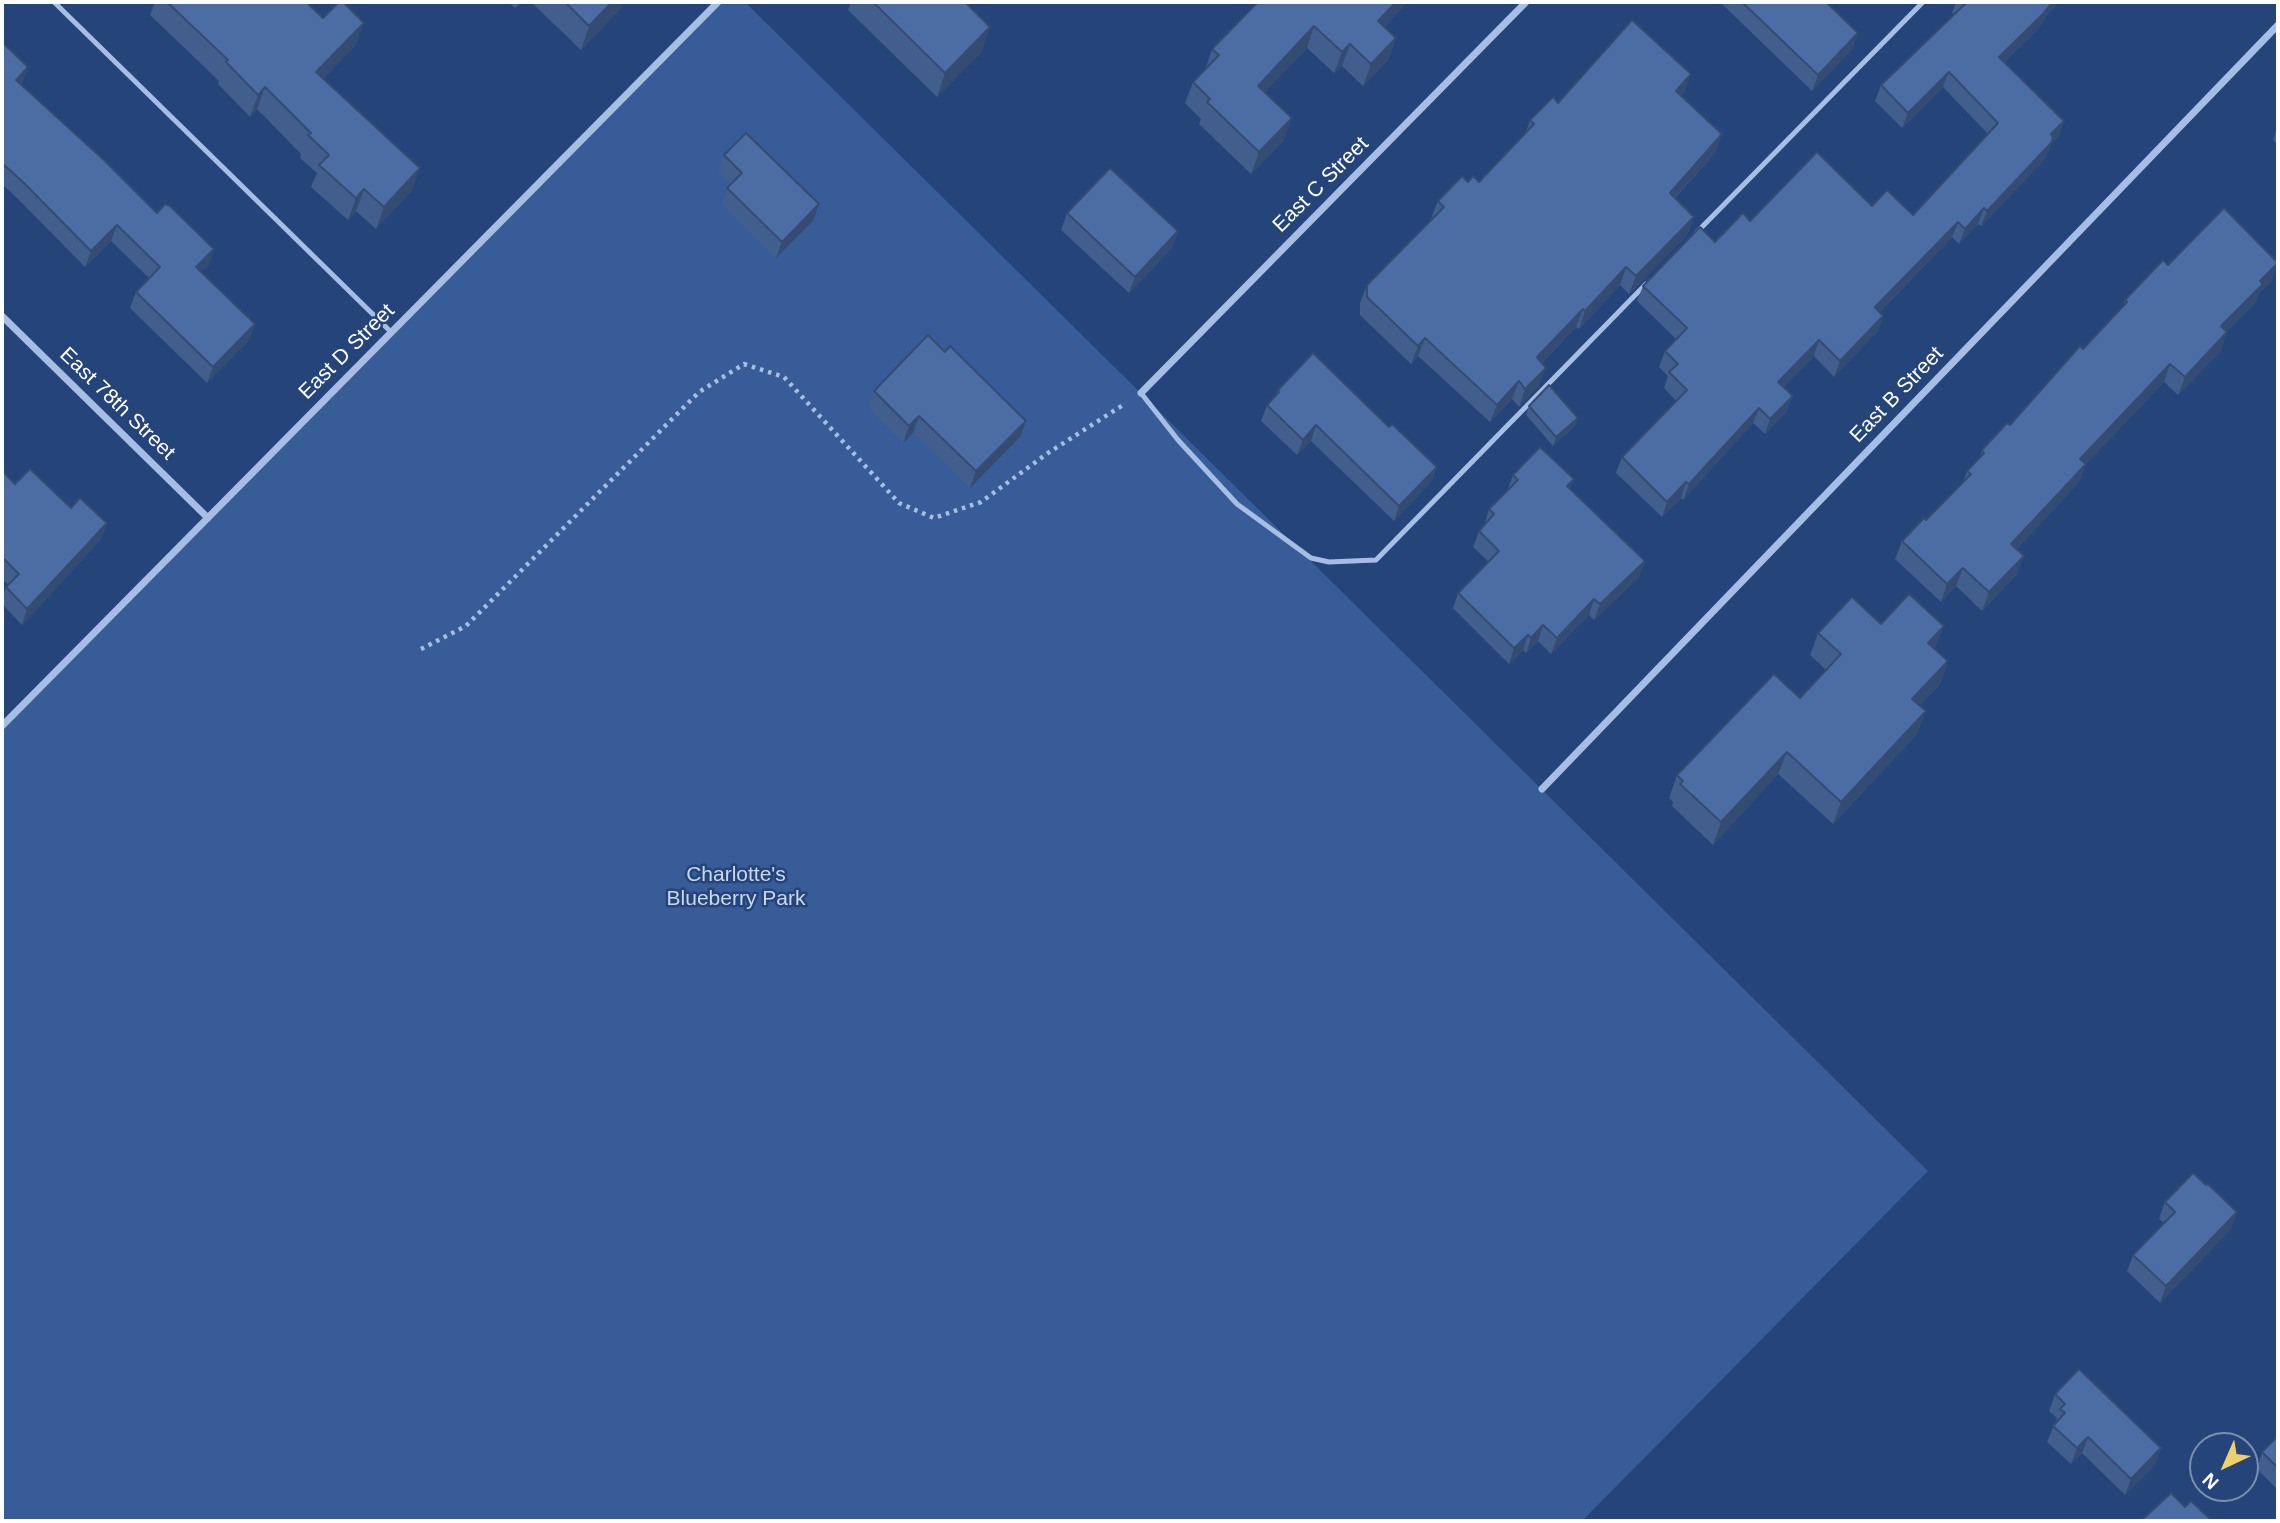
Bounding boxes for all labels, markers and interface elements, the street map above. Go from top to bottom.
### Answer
street label: East C Street [1268,132,1374,238]
street label: East D Street [294,299,400,405]
street label: East B Street [1845,342,1949,448]
street label: East 78th Street [54,343,180,465]
park label: Charlotte's Blueberry Park [667,862,805,912]
north arrow [2189,1432,2259,1502]
text: N [2198,1469,2223,1493]

